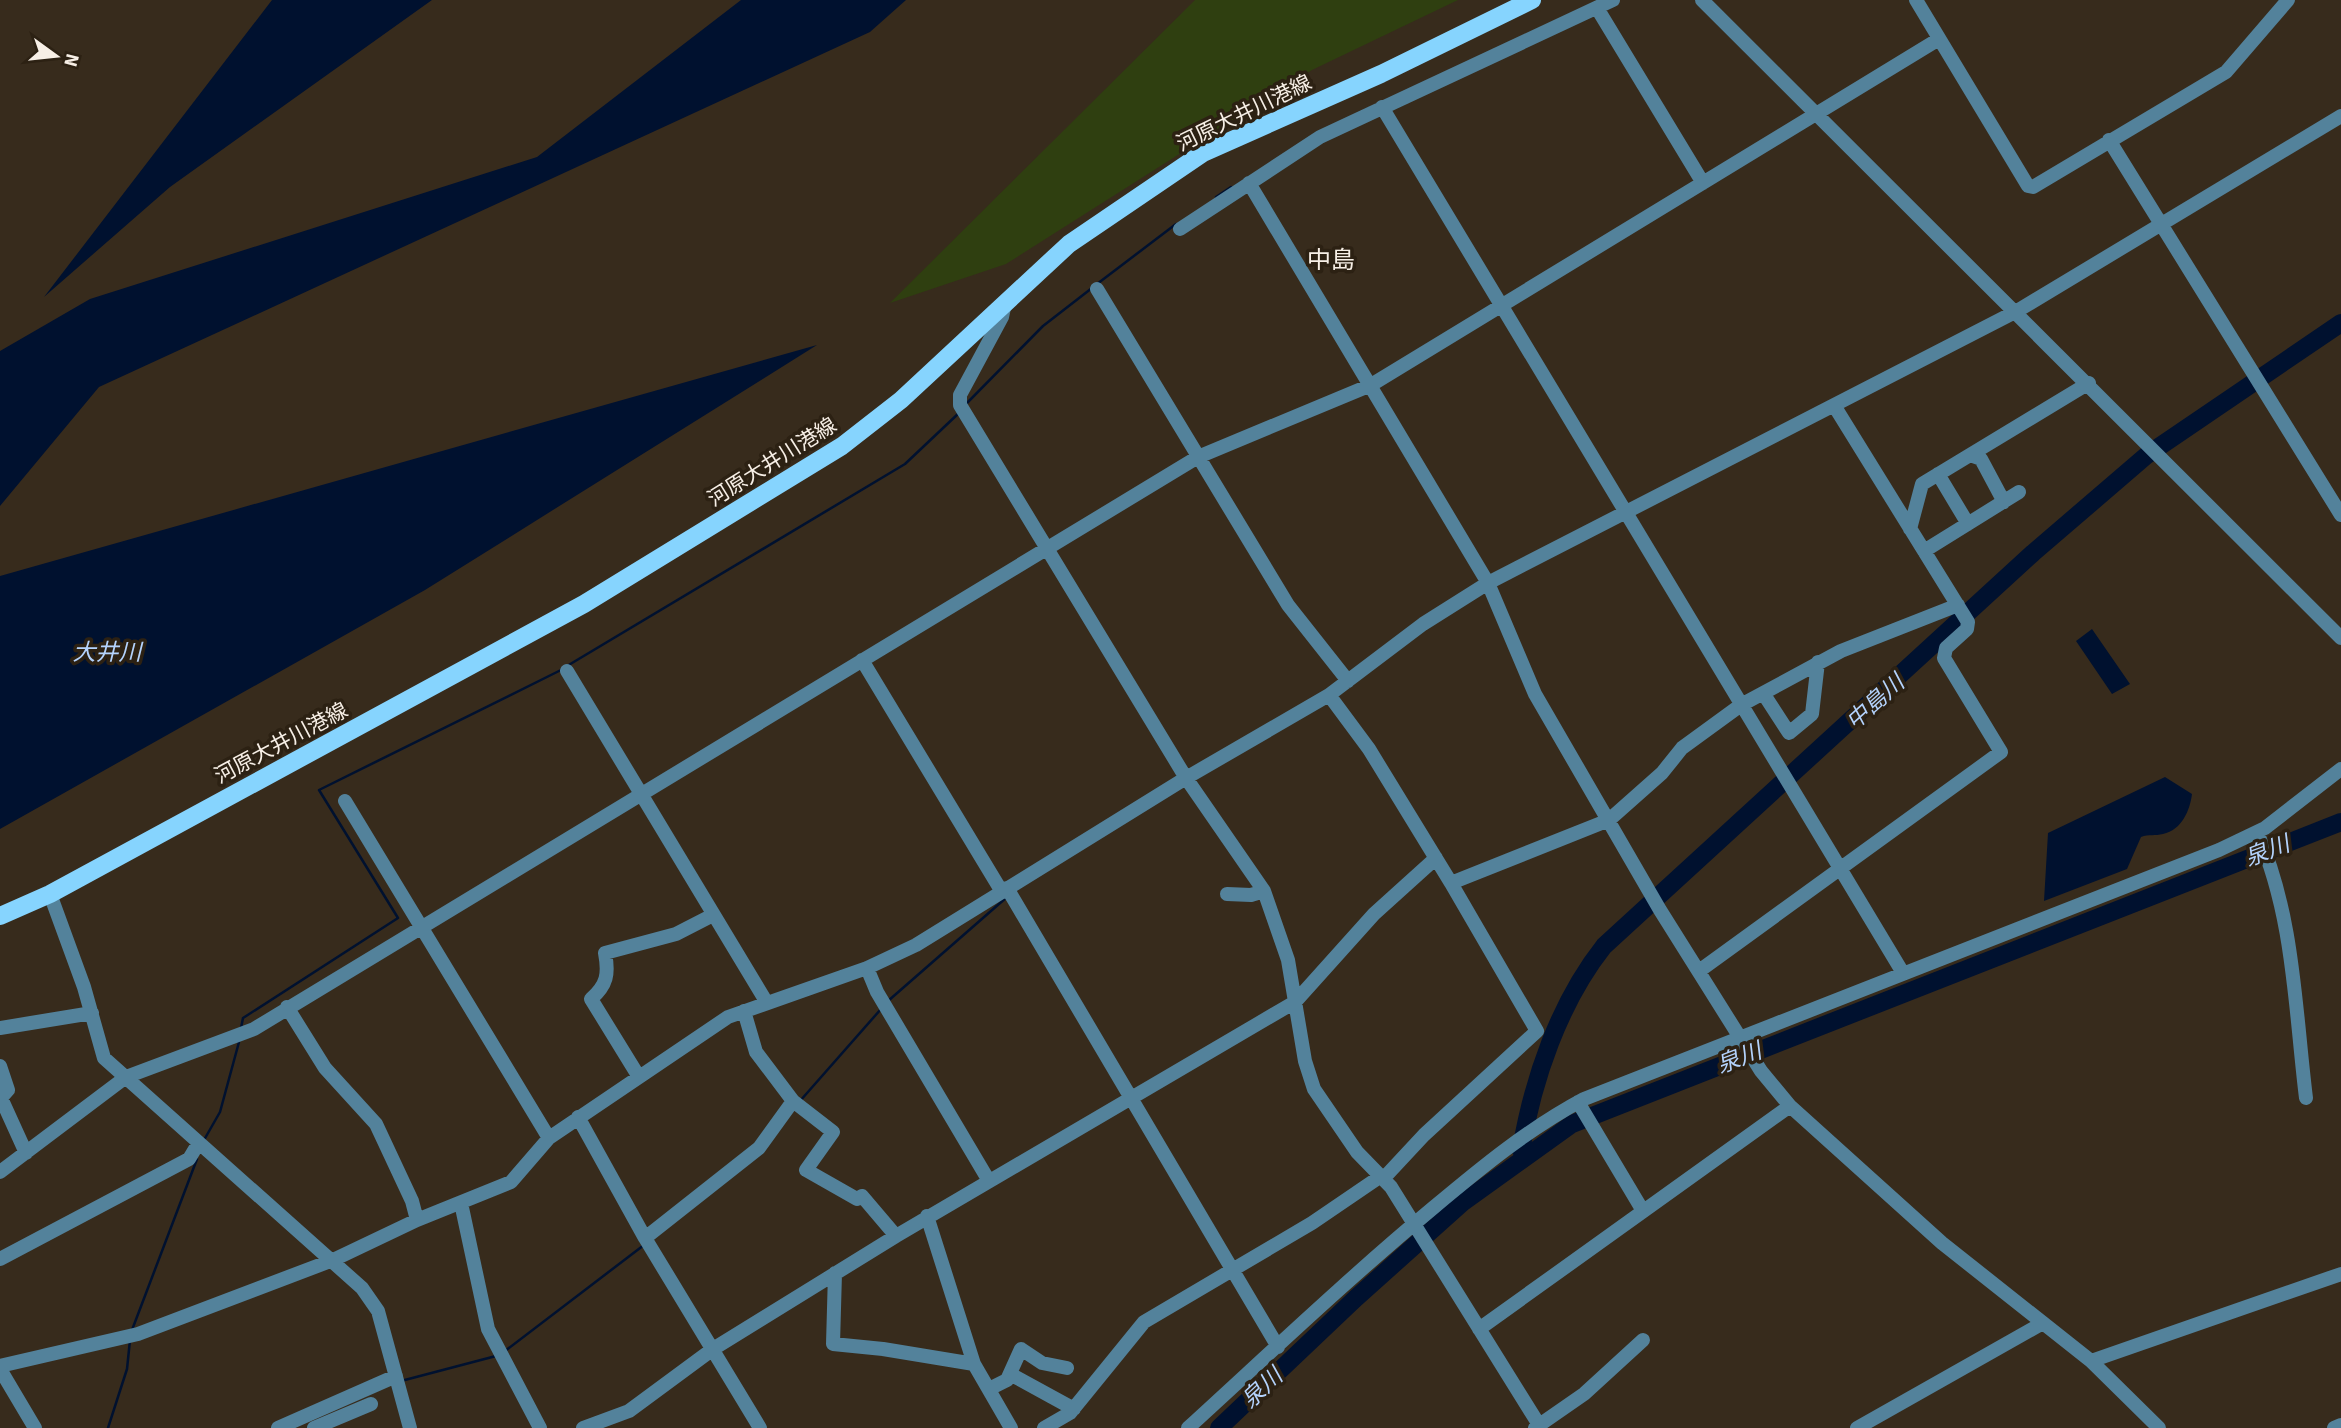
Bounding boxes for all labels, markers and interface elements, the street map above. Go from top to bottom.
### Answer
north arrow [21,21,91,91]
text: N [56,50,86,70]
street label: 河原大井川港線 [1171,67,1317,159]
district label: 中島 [1307,243,1355,278]
street label: 河原大井川港線 [702,410,842,514]
water label: 大井川 [73,636,145,669]
water label: 中島川 [1838,665,1914,737]
street label: 河原大井川港線 [209,695,353,791]
water label: 泉川 [2240,826,2297,875]
water label: 泉川 [1712,1033,1769,1082]
water label: 泉川 [1234,1358,1292,1416]

